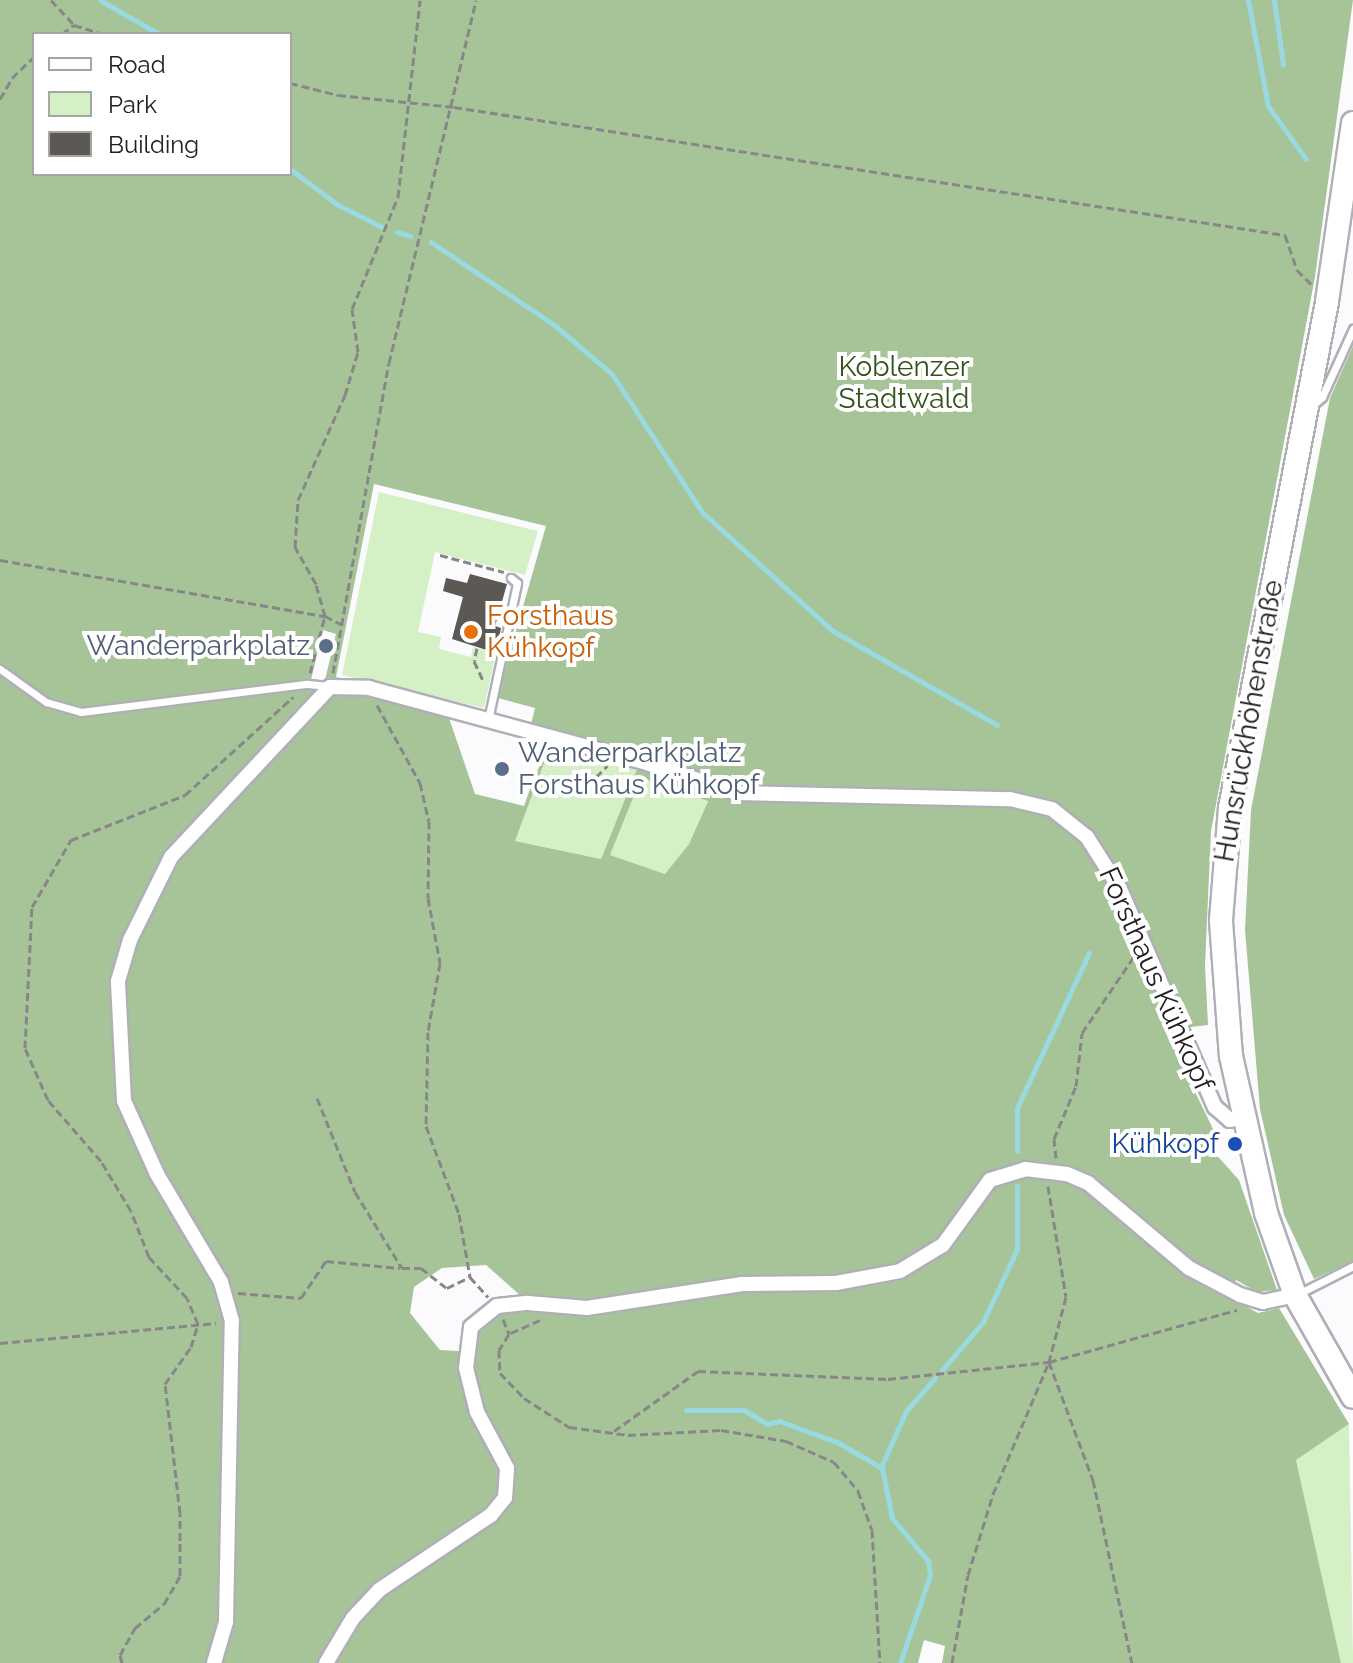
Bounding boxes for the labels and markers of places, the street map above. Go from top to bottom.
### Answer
place label: Forsthaus Kühkopf [487,599,614,665]
marker: Forsthaus Kühkopf [462,623,480,641]
place label: Wanderparkplatz [87,629,310,663]
marker: Wanderparkplatz [317,637,335,655]
place label: Wanderparkplatz Forsthaus Kühkopf [518,736,759,802]
marker: Wanderparkplatz Forsthaus Kühkopf [493,760,511,778]
place label: Kühkopf [1112,1127,1219,1161]
marker: Kühkopf [1226,1135,1244,1153]

